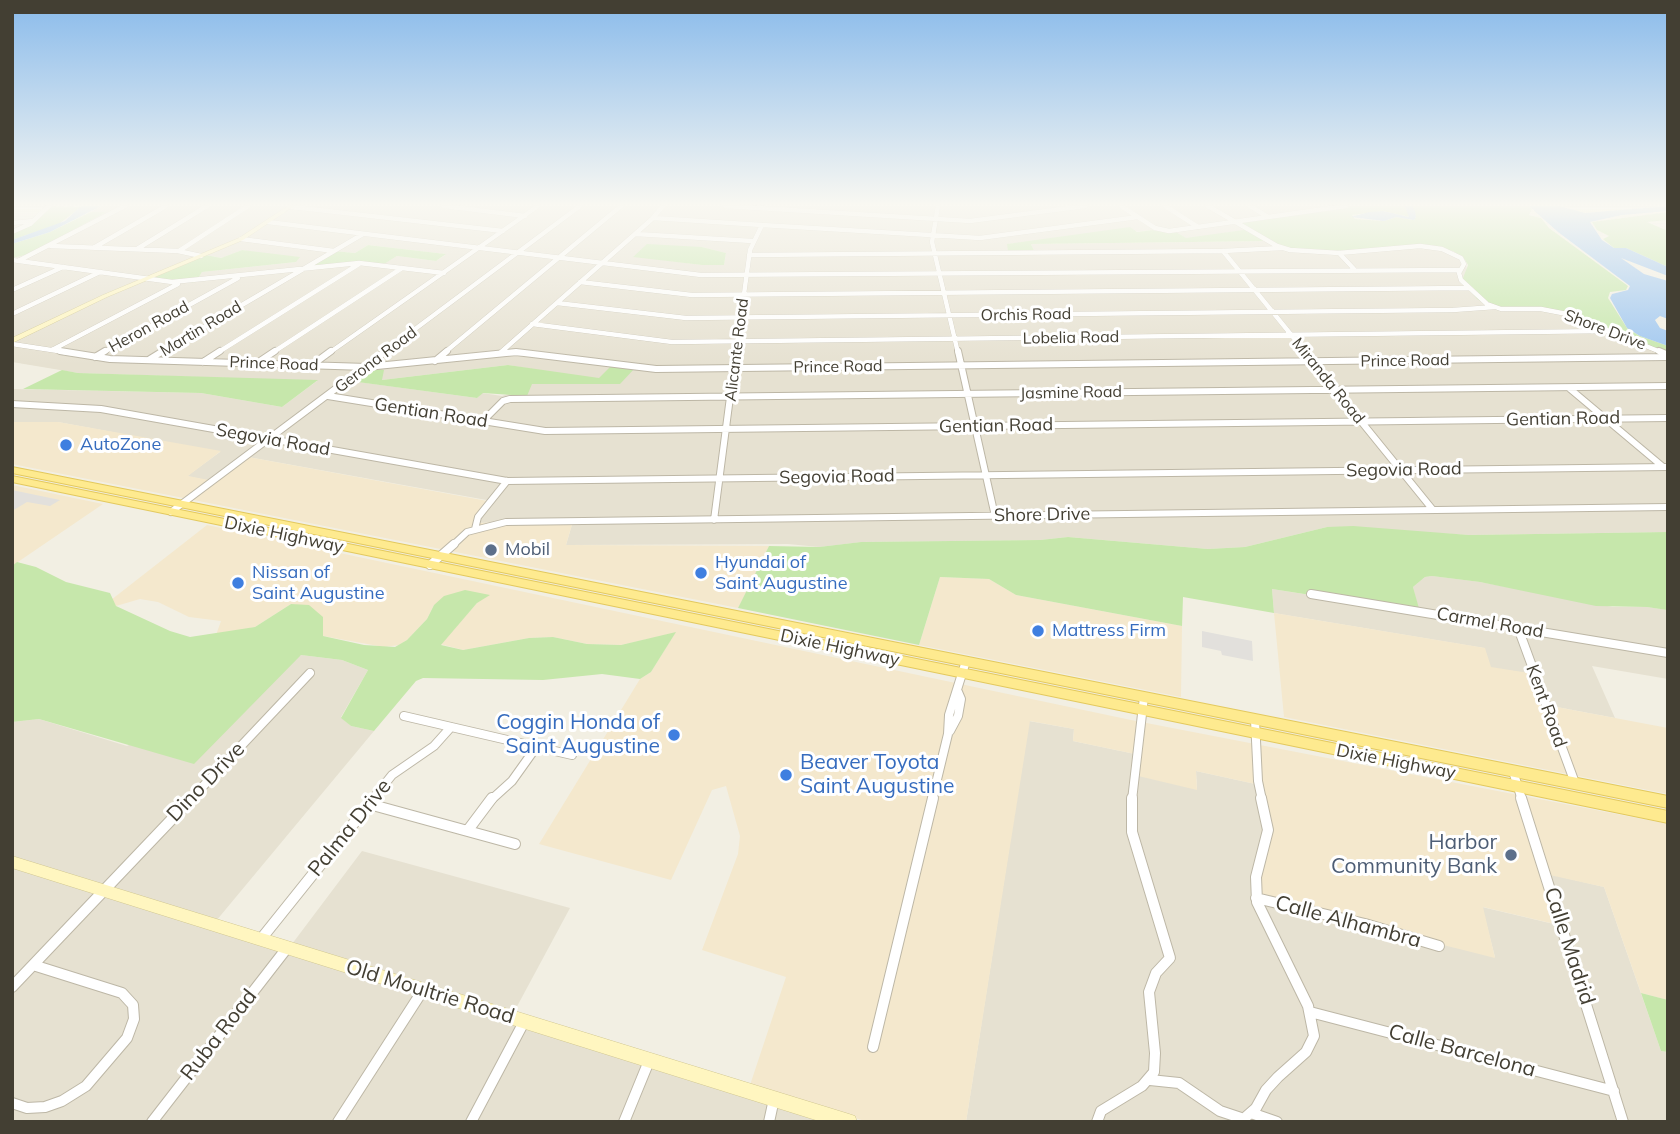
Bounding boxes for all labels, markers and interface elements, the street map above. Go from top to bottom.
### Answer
street label: Heron Road [106,297,192,357]
street label: Martin Road [157,297,245,361]
street label: Alicante Road [721,297,753,403]
street label: Orchis Road [981,305,1071,325]
street label: Shore Drive [1562,306,1648,354]
street label: Gerona Road [331,323,421,397]
street label: Lobelia Road [1022,328,1120,348]
street label: Miranda Road [1288,334,1368,428]
street label: Prince Road [1360,351,1450,371]
street label: Prince Road [229,353,319,375]
street label: Prince Road [793,357,883,377]
street label: Jasmine Road [1020,383,1122,403]
street label: Gentian Road [373,393,489,433]
street label: Gentian Road [1506,407,1620,431]
street label: Gentian Road [939,414,1053,438]
street label: Segovia Road [214,419,332,461]
place label: AutoZone [80,434,161,456]
marker: AutoZone [58,437,74,453]
street label: Segovia Road [1346,458,1462,482]
street label: Segovia Road [779,465,895,489]
street label: Shore Drive [994,503,1090,527]
street label: Dixie Highway [222,512,346,558]
place label: Mobil [505,539,550,561]
marker: Mobil [483,542,499,558]
place label: Hyundai of Saint Augustine [715,552,847,594]
place label: Nissan of Saint Augustine [252,562,384,604]
marker: Hyundai of Saint Augustine [693,565,709,581]
marker: Nissan of Saint Augustine [230,575,246,591]
street label: Carmel Road [1435,603,1545,643]
place label: Mattress Firm [1052,620,1166,642]
marker: Mattress Firm [1030,623,1046,639]
street label: Dixie Highway [778,625,902,671]
street label: Kent Road [1521,662,1571,750]
place label: Coggin Honda of Saint Augustine [496,710,660,760]
marker: Coggin Honda of Saint Augustine [666,727,682,743]
street label: Dino Drive [162,737,250,827]
street label: Dixie Highway [1334,740,1458,784]
place label: Beaver Toyota Saint Augustine [800,750,955,800]
marker: Beaver Toyota Saint Augustine [778,767,794,783]
street label: Palma Drive [303,774,397,882]
place label: Harbor Community Bank [1331,830,1497,880]
marker: Harbor Community Bank [1503,847,1519,863]
street label: Calle Madrid [1538,884,1600,1008]
street label: Calle Alhambra [1272,890,1424,954]
street label: Old Moultrie Road [343,954,517,1030]
street label: Ruba Road [176,984,262,1086]
street label: Calle Barcelona [1386,1019,1538,1083]

